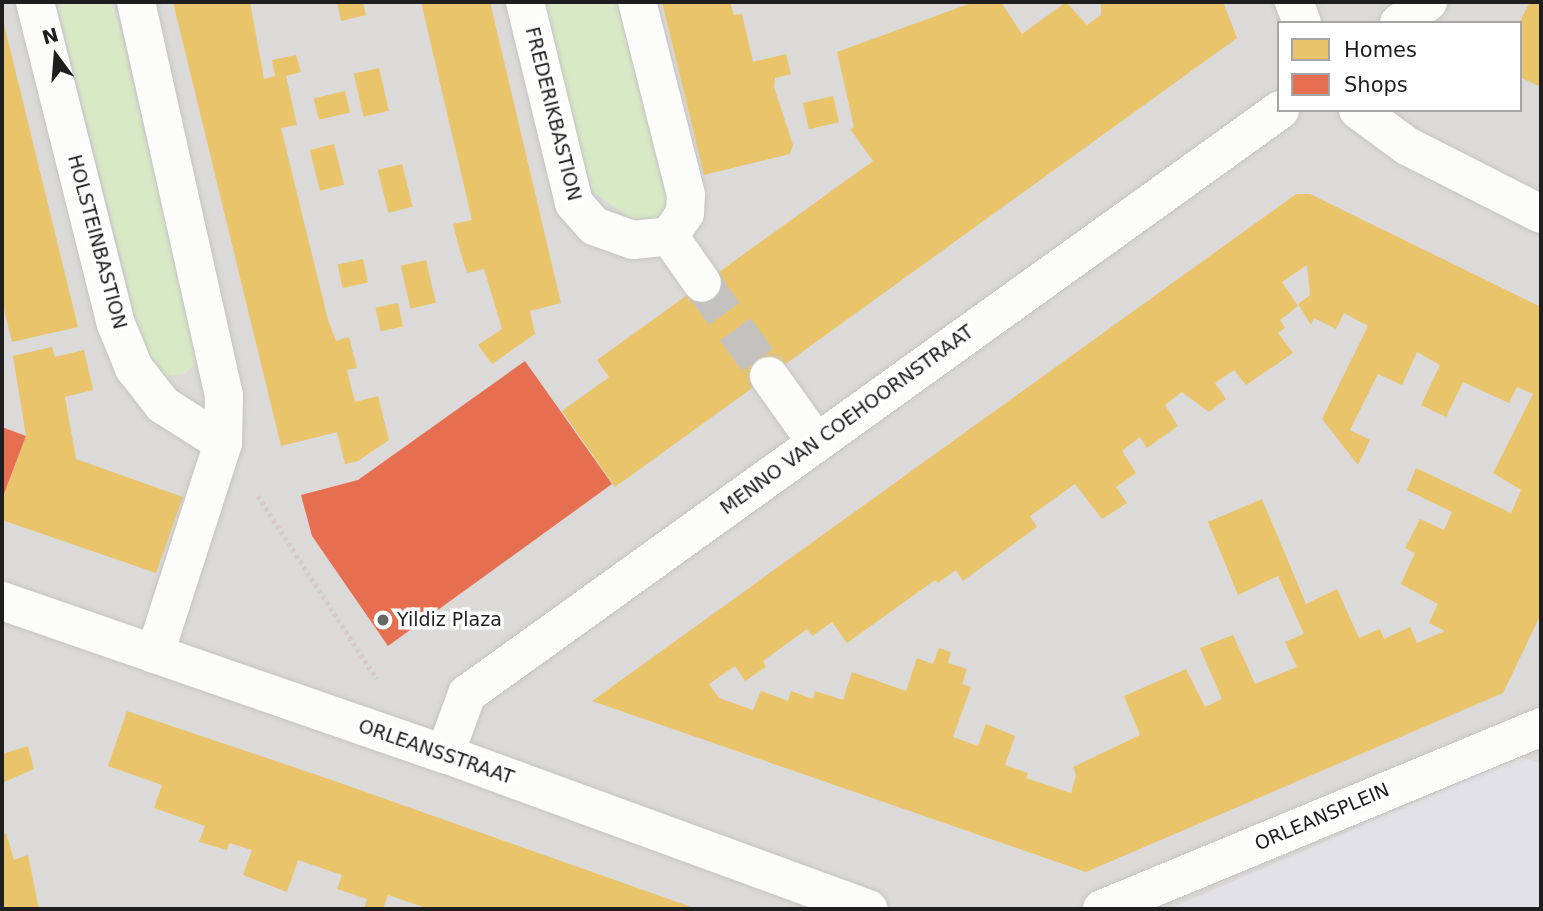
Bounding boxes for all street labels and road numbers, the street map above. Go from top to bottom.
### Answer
street label: FREDERIKBASTION [520,25,586,203]
street label: HOLSTEINBASTION [63,152,131,332]
street label: MENNO VAN COEHOORNSTRAAT [716,320,978,520]
street label: ORLEANSSTRAAT [355,715,517,789]
street label: ORLEANSPLEIN [1251,778,1393,856]

